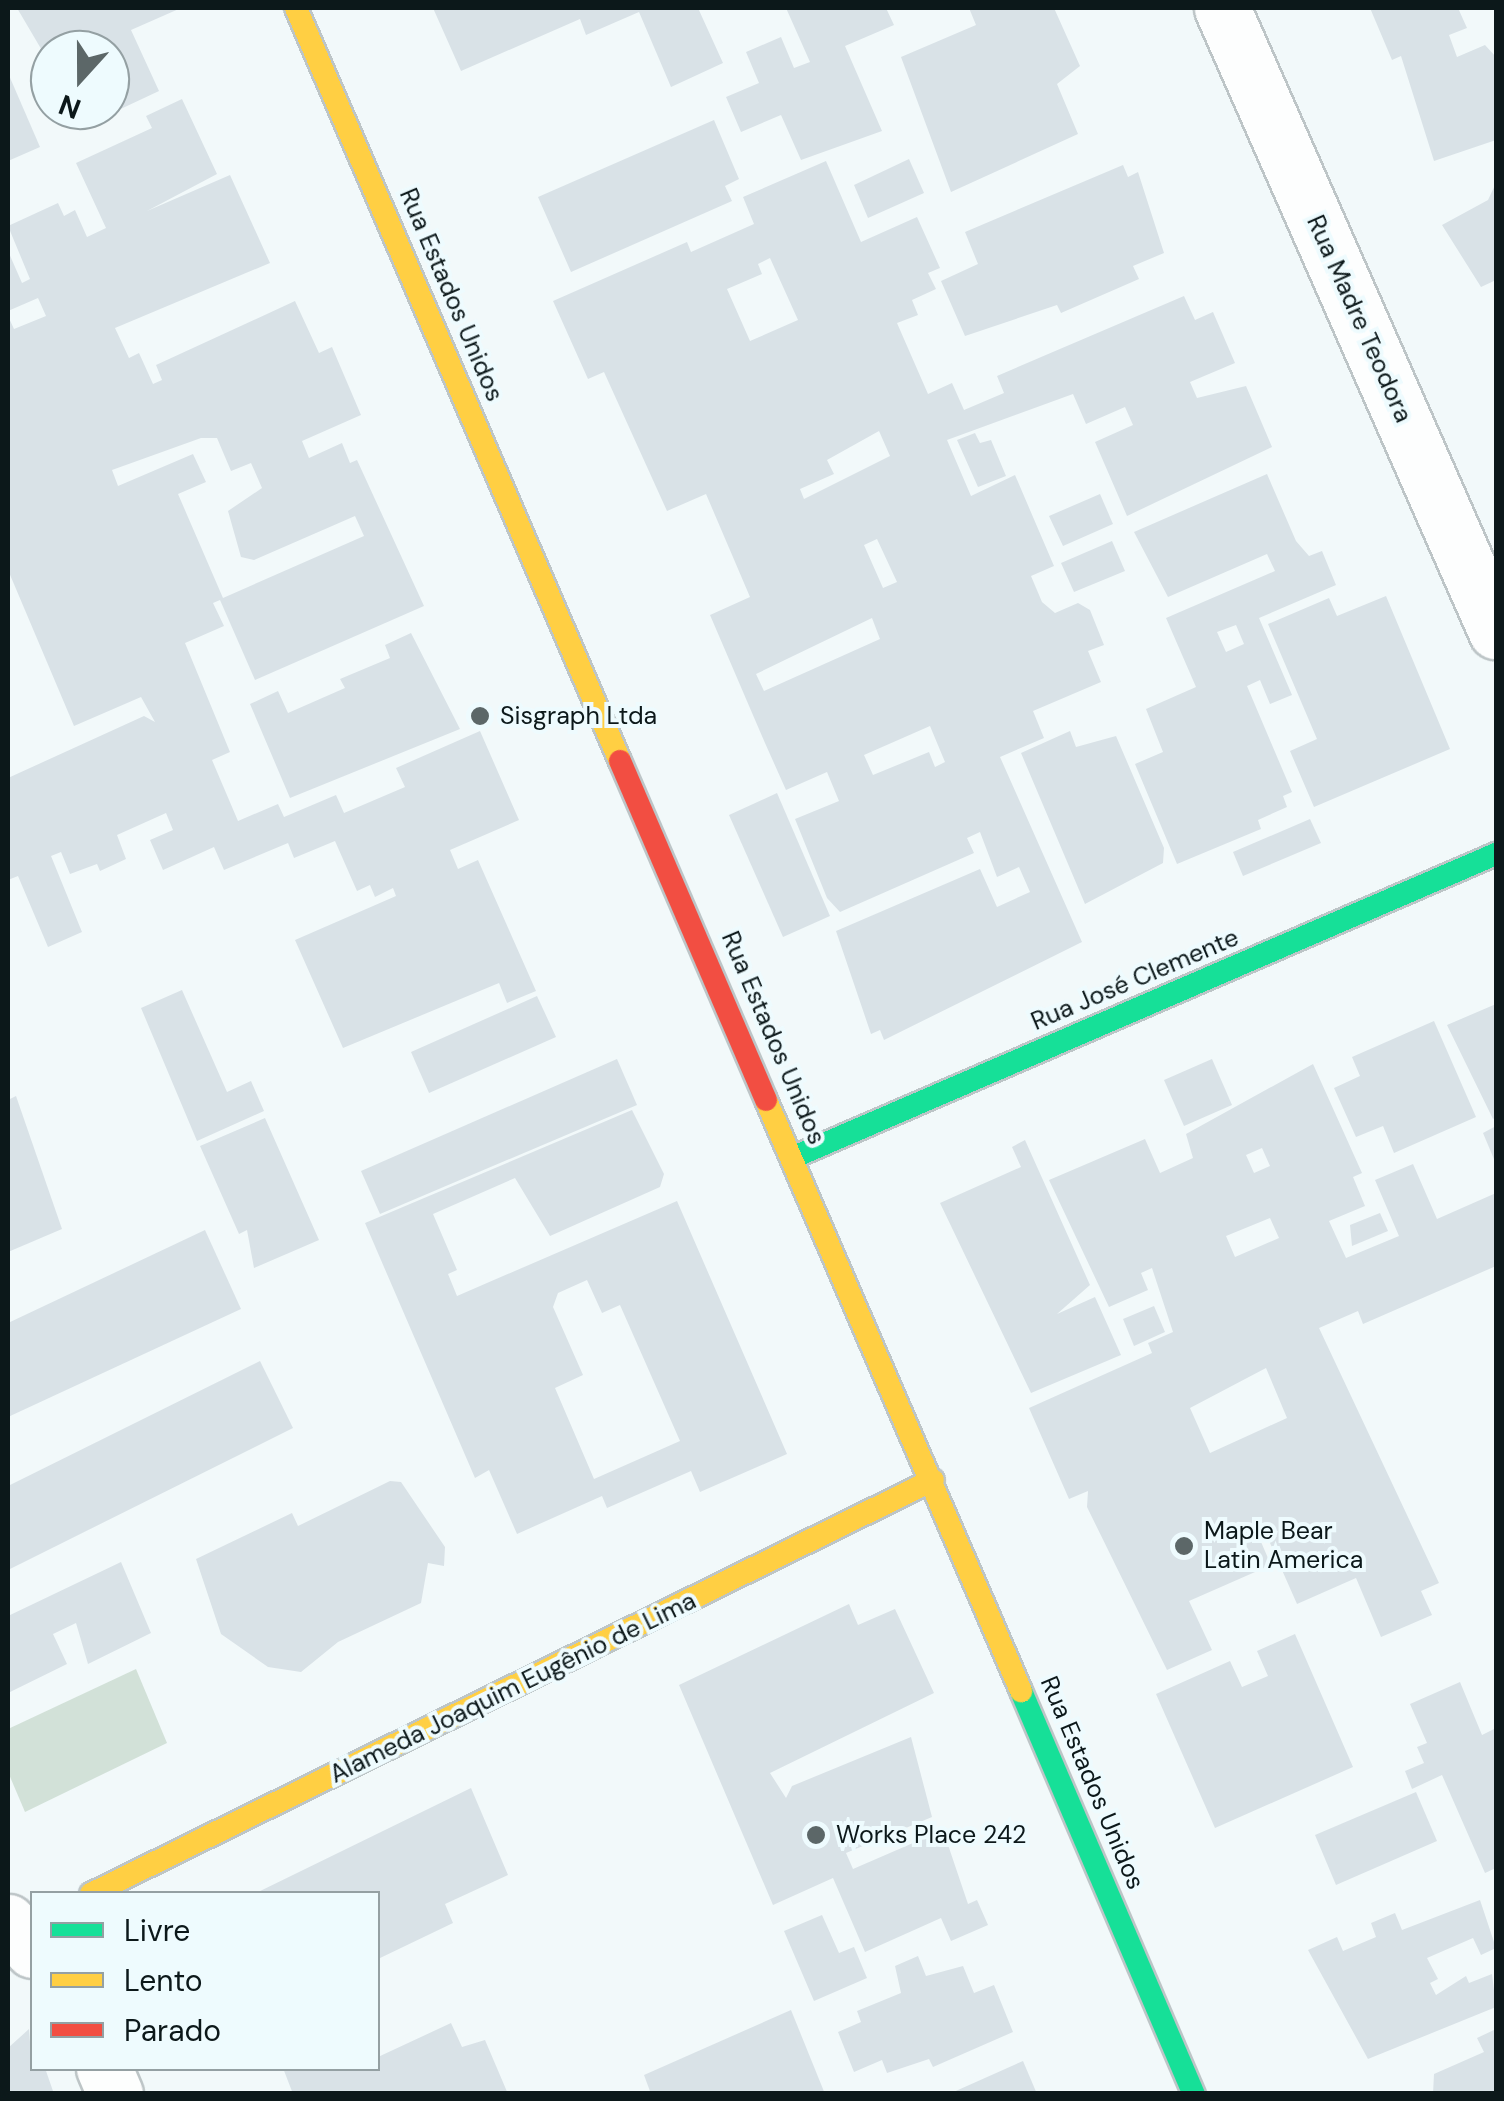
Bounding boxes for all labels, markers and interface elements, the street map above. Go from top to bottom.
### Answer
north arrow [30,30,130,130]
text: N [54,86,86,128]
street label: Rua Estados Unidos [393,184,509,406]
street label: Rua Madre Teodora [1300,211,1418,427]
place label: Sisgraph Ltda [500,701,657,731]
marker: Sisgraph Ltda [469,705,491,727]
street label: Rua José Clemente [1027,923,1243,1037]
street label: Rua Estados Unidos [715,927,831,1149]
place label: Maple Bear Latin America [1204,1517,1363,1576]
marker: Maple Bear Latin America [1173,1535,1195,1557]
street label: Alameda Joaquim Eugênio de Lima [325,1586,701,1790]
street label: Rua Estados Unidos [1034,1672,1150,1894]
place label: Works Place 242 [836,1820,1026,1850]
marker: Works Place 242 [805,1824,827,1846]
legend [30,1891,380,2071]
text: Livre [124,1911,190,1950]
text: Lento [124,1961,203,2000]
text: Parado [124,2011,221,2050]

